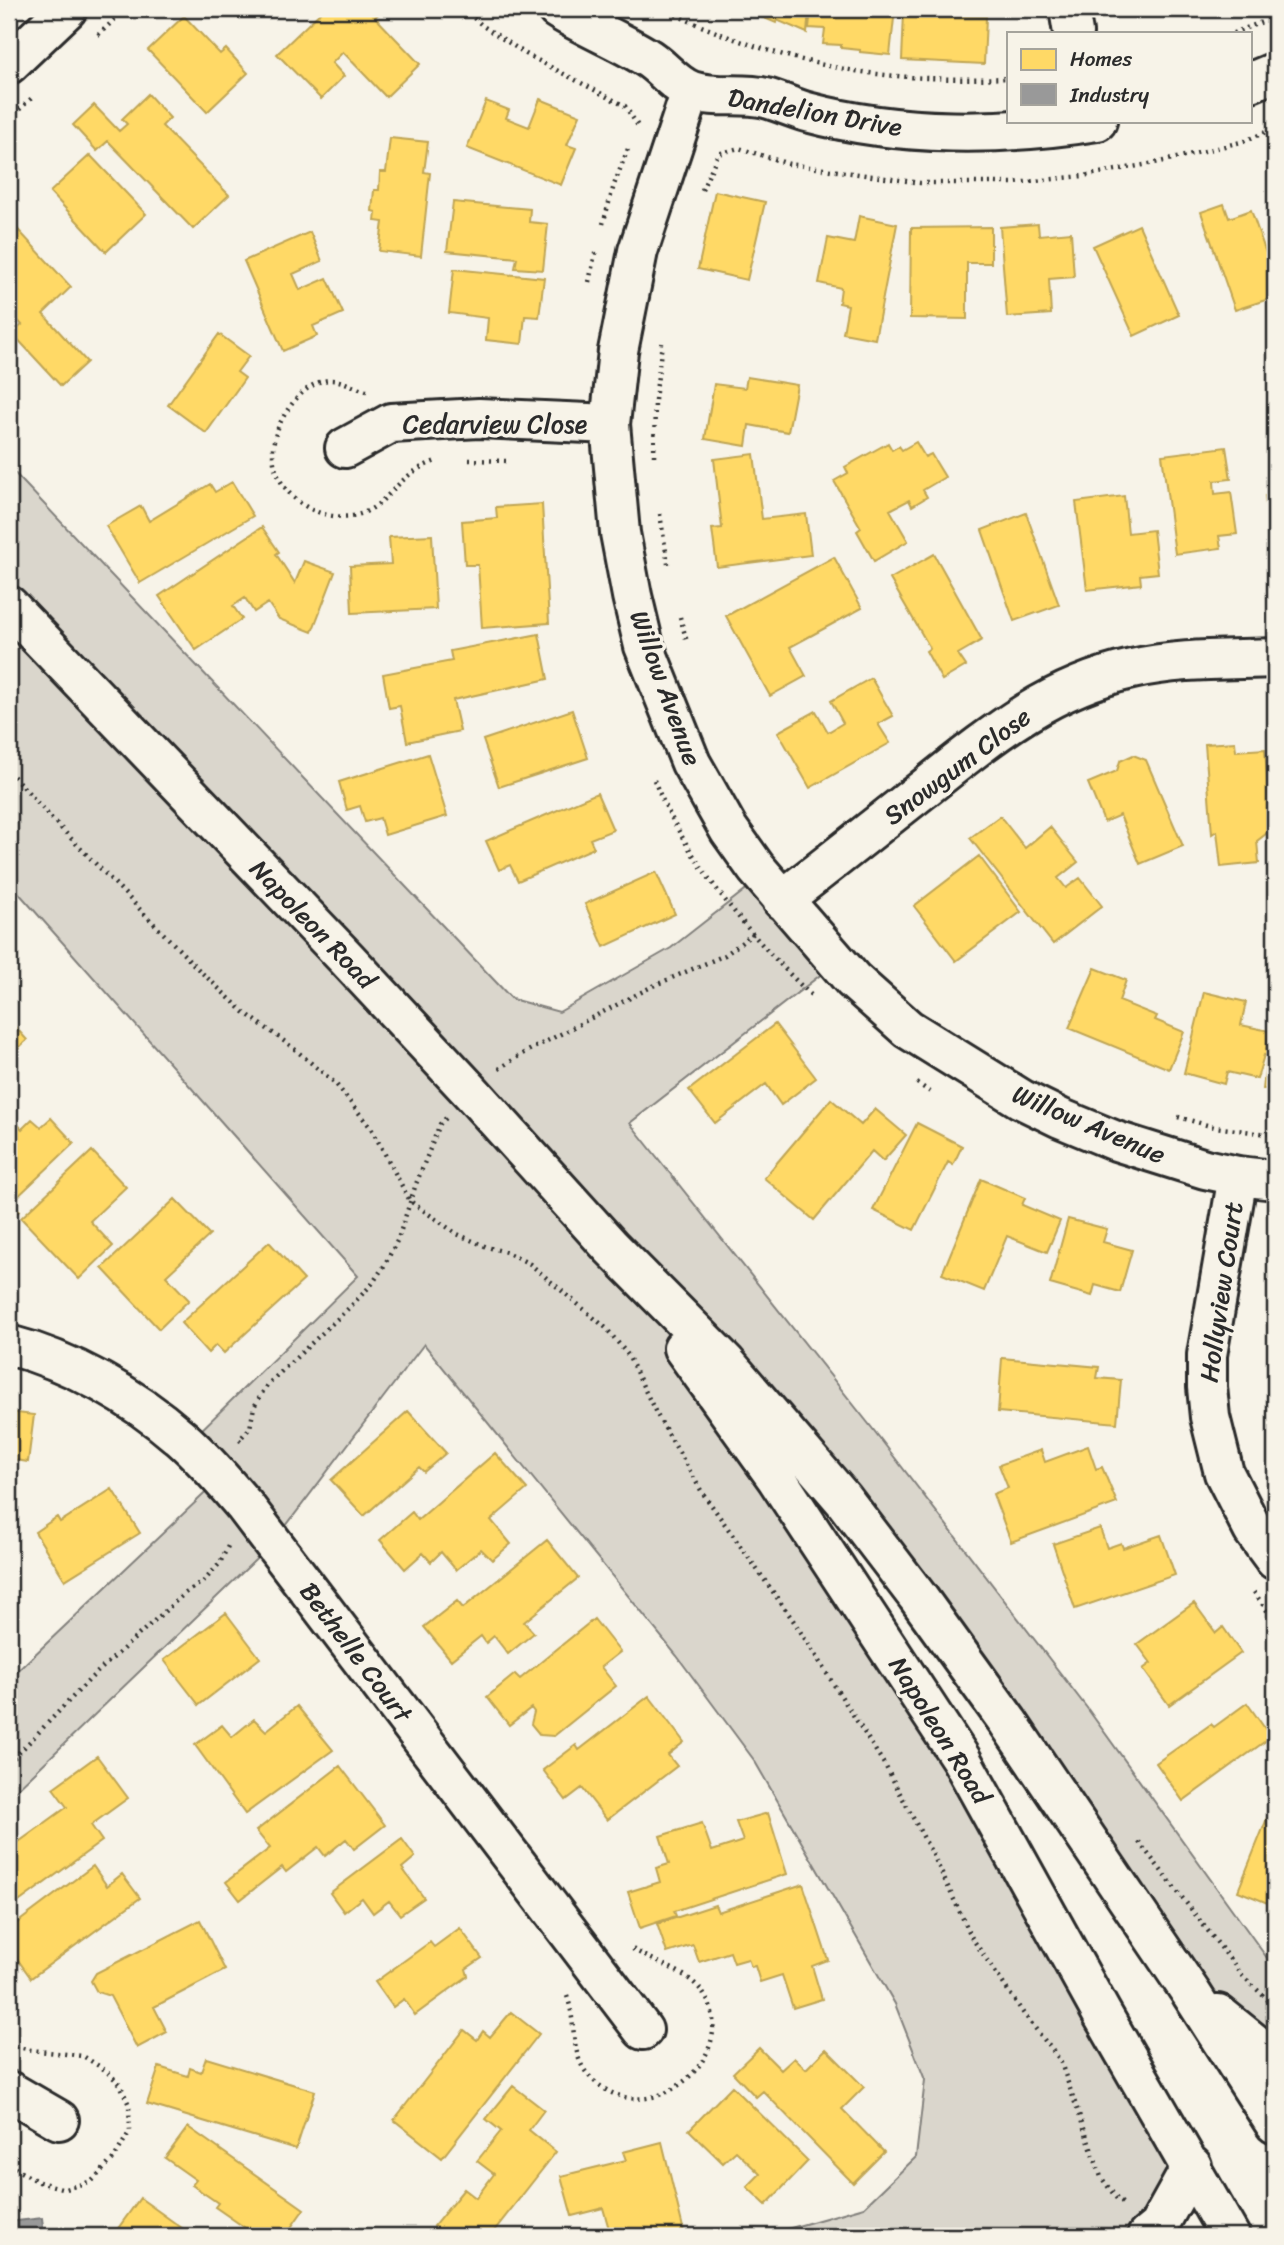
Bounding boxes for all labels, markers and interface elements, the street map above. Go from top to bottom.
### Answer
legend [1007,32,1252,122]
text: Homes [1070,40,1132,78]
street label: Dandelion Drive [724,74,906,150]
text: Industry [1069,76,1149,114]
street label: Cedarview Close [403,401,588,447]
street label: Willow Avenue [617,604,715,772]
street label: Snowgum Close [873,695,1041,837]
street label: Napoleon Road [238,848,389,1002]
street label: Willow Avenue [1005,1071,1173,1177]
street label: Hollyview Court [1186,1199,1256,1385]
street label: Bethelle Court [287,1572,425,1734]
street label: Napoleon Road [876,1647,1005,1815]

